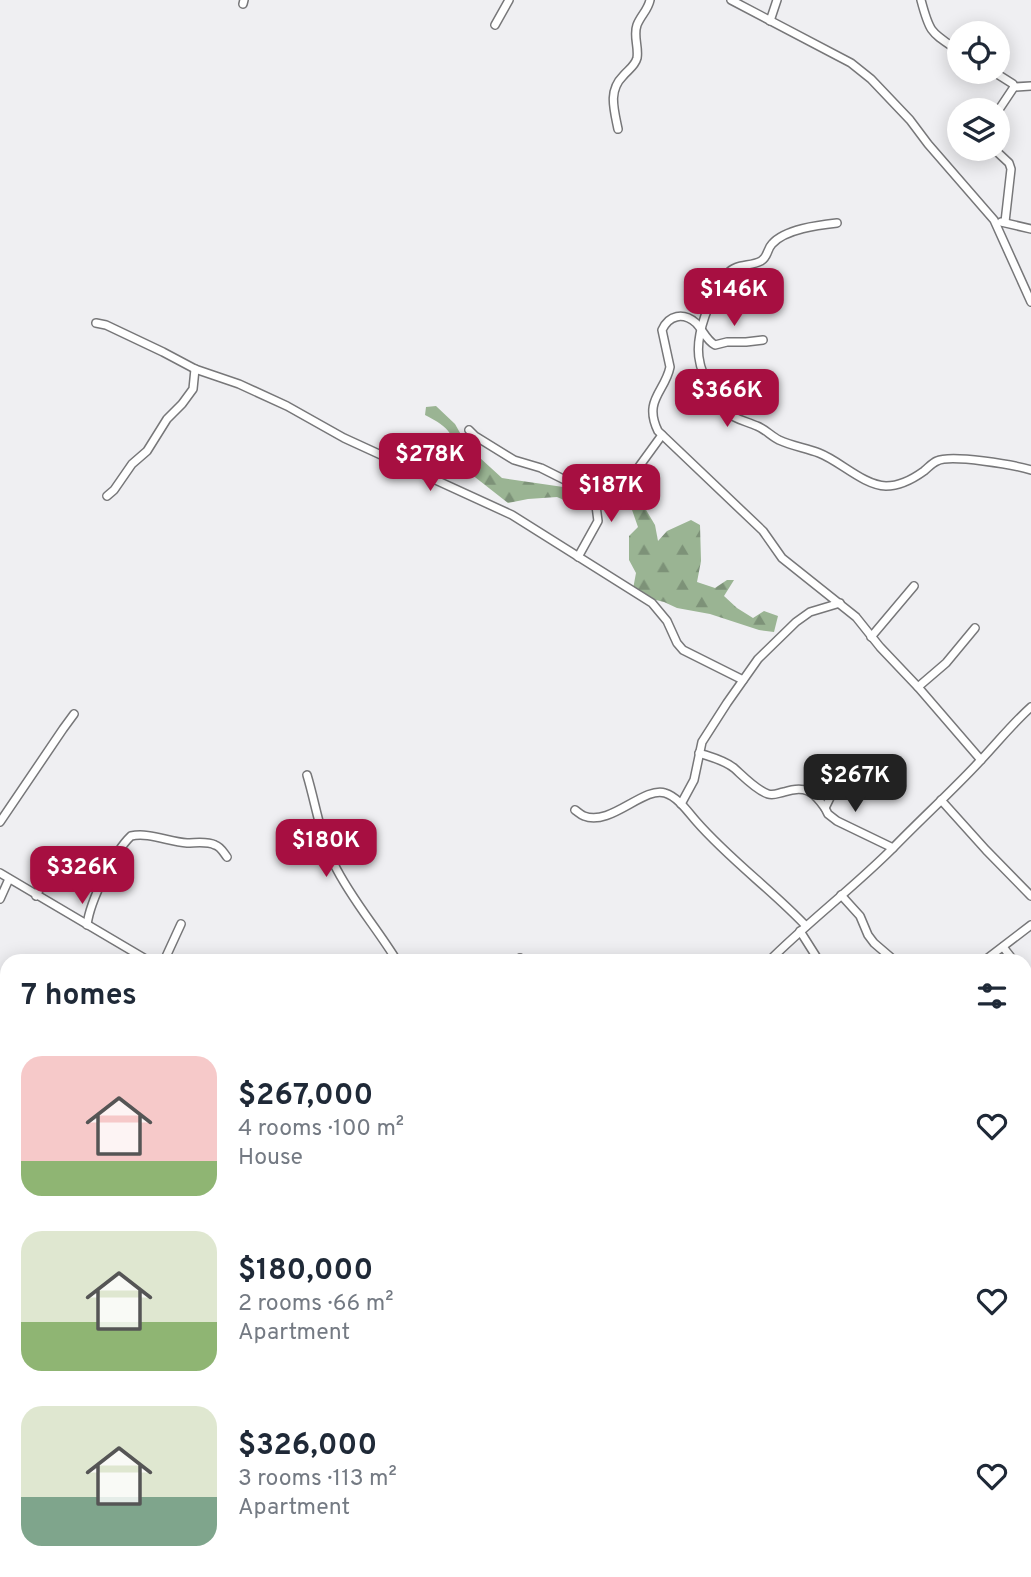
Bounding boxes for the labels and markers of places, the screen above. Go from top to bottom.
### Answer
pin: $146K [685,268,783,328]
pin: $366K [678,370,776,429]
pin: $278K [381,434,479,493]
pin: $187K [562,464,660,524]
pin: $267K [806,754,904,814]
pin: $180K [277,820,375,879]
pin: $326K [33,846,131,906]

